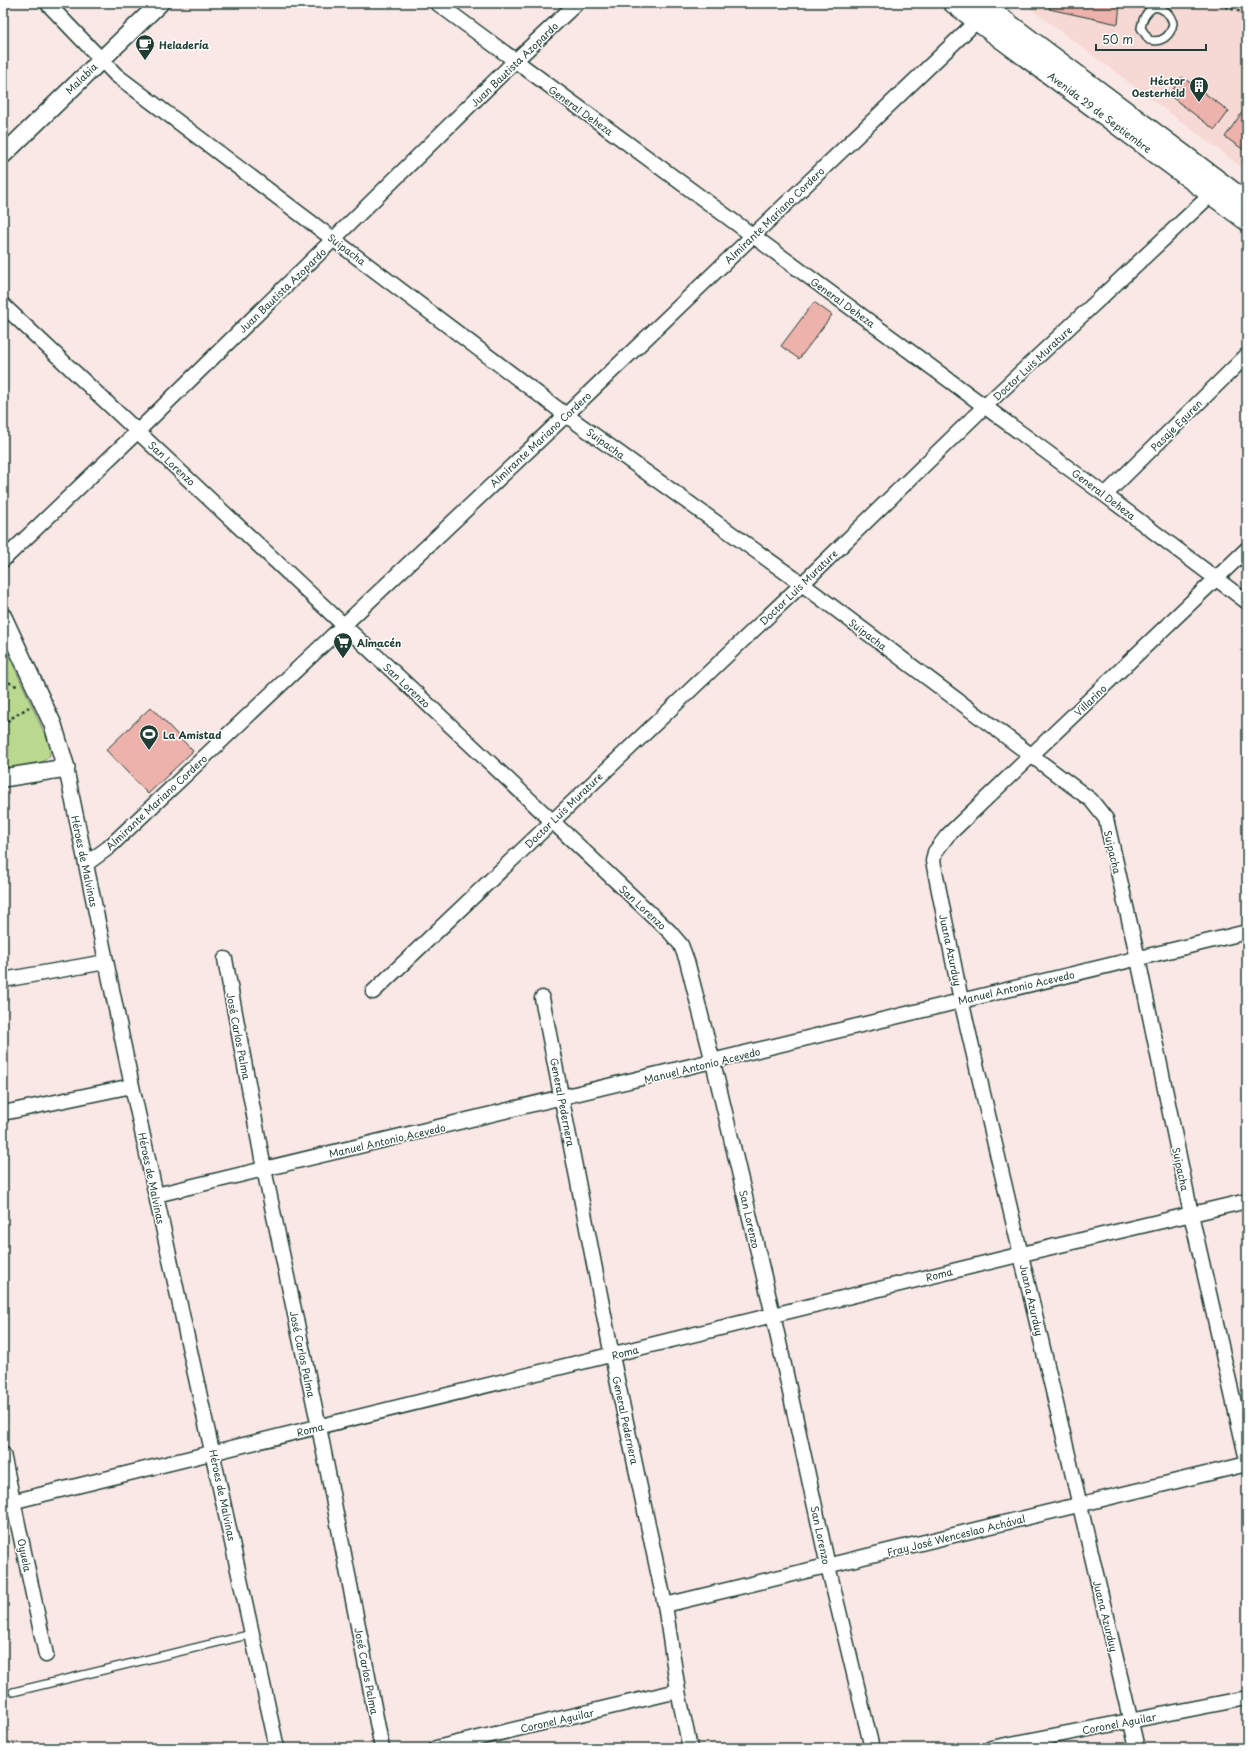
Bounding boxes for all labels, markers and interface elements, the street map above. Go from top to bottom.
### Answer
street label: Juan Bautista Azopardo [467,18,561,110]
scale bar [1096,26,1206,52]
text: 50 m [1102,30,1133,48]
cafe icon: Heladería [134,33,156,61]
place label: Heladería [159,37,209,52]
street label: Malabia [62,58,101,97]
street label: Avenida 29 de Septiembre [1045,68,1155,156]
place label: Héctor Oesterheld [1132,73,1186,100]
building icon: Héctor Oesterheld [1188,75,1210,103]
street label: General Deheza [546,81,617,139]
street label: Almirante Mariano Cordero [721,163,828,267]
street label: Suipacha [325,230,370,269]
street label: Juan Bautista Azopardo [235,244,329,336]
street label: General Deheza [808,273,879,331]
street label: Doctor Luis Murature [989,322,1075,404]
street label: Almirante Mariano Cordero [486,388,594,490]
street label: Pasaje Eguren [1147,396,1205,454]
street label: Suipacha [584,424,629,462]
street label: San Lorenzo [145,437,199,489]
street label: General Deheza [1069,465,1140,523]
street label: Doctor Luis Murature [756,546,840,628]
street label: Suipacha [846,615,891,654]
supermarket icon: Almacén [332,631,354,659]
place label: Almacén [357,635,401,650]
street label: San Lorenzo [380,659,434,711]
street label: Villarino [1071,681,1110,719]
sports icon: La Amistad [138,723,160,751]
place label: La Amistad [163,727,221,742]
street label: Almirante Mariano Cordero [102,751,210,853]
street label: Doctor Luis Murature [521,769,605,851]
street label: Héroes de Malvinas [68,814,102,909]
street label: Suipacha [1101,829,1125,876]
street label: San Lorenzo [616,881,670,933]
street label: Juana Azurduy [936,913,966,988]
street label: Manuel Antonio Acevedo [956,966,1076,1008]
street label: José Carlos Palma [223,991,255,1082]
street label: Manuel Antonio Acevedo [642,1043,762,1087]
street label: General Pedernera [547,1056,579,1148]
street label: Manuel Antonio Acevedo [327,1119,447,1161]
street label: Héroes de Malvinas [135,1131,169,1226]
street label: Suipacha [1169,1146,1193,1193]
street label: San Lorenzo [736,1188,764,1250]
street label: Roma [924,1263,955,1285]
street label: Juana Azurduy [1016,1263,1048,1338]
street label: José Carlos Palma [286,1309,320,1399]
street label: Roma [610,1341,641,1363]
street label: General Pedernera [609,1374,643,1466]
street label: Roma [295,1418,326,1440]
street label: Héroes de Malvinas [206,1448,240,1543]
street label: San Lorenzo [807,1504,835,1566]
street label: Fray José Wenceslao Achával [885,1510,1027,1560]
street label: Oyuela [13,1537,36,1574]
street label: Juana Azurduy [1090,1579,1122,1654]
street label: José Carlos Palma [351,1626,383,1717]
street label: Coronel Aguilar [519,1704,596,1736]
street label: Coronel Aguilar [1081,1708,1158,1738]

